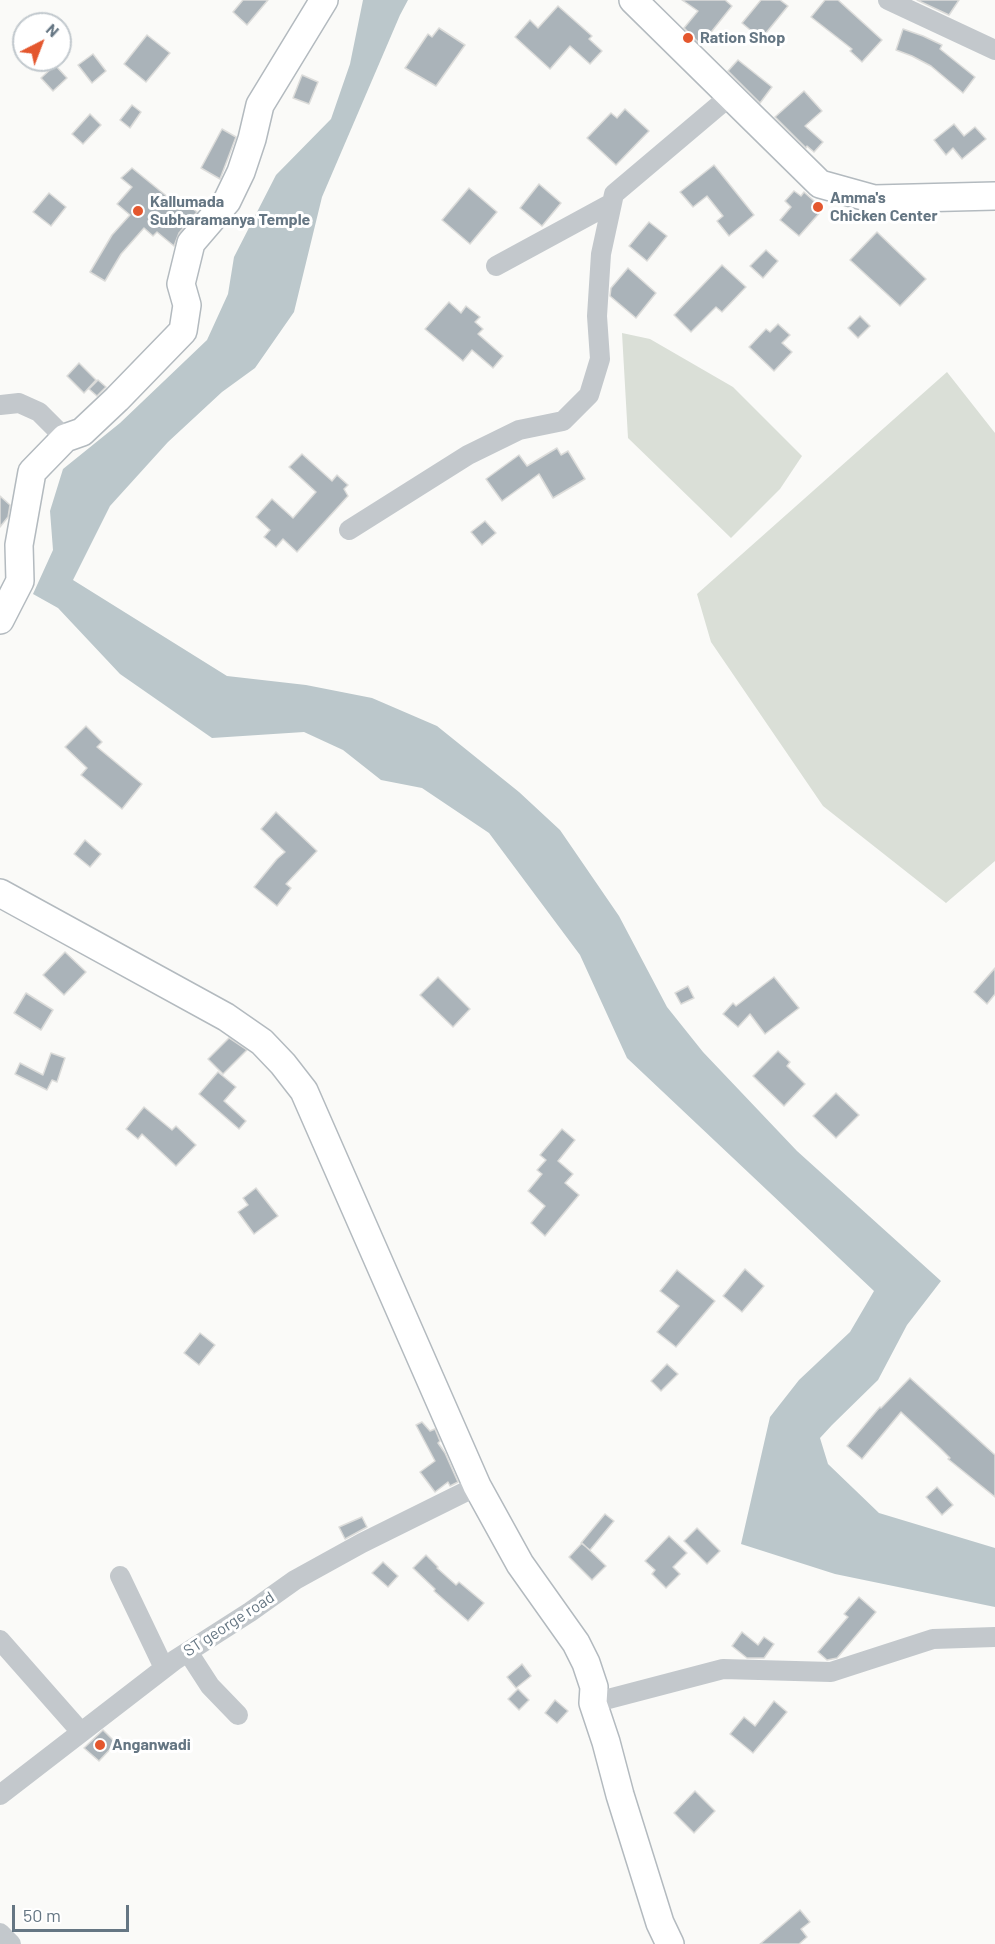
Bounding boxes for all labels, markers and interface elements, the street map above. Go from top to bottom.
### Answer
north arrow [12,12,72,72]
text: N [43,19,63,40]
place label: Ration Shop [700,28,785,48]
marker: Ration Shop [681,31,695,45]
place label: Amma's Chicken Center [830,188,938,226]
place label: Kallumada Subharamanya Temple [150,192,310,230]
marker: Amma's Chicken Center [811,200,825,214]
marker: Kallumada Subharamanya Temple [131,204,145,218]
street label: ST george road [180,1588,278,1660]
place label: Anganwadi [112,1735,191,1755]
marker: Anganwadi [93,1738,107,1752]
scale bar [15,1893,132,1931]
text: 50 m [23,1904,61,1926]

